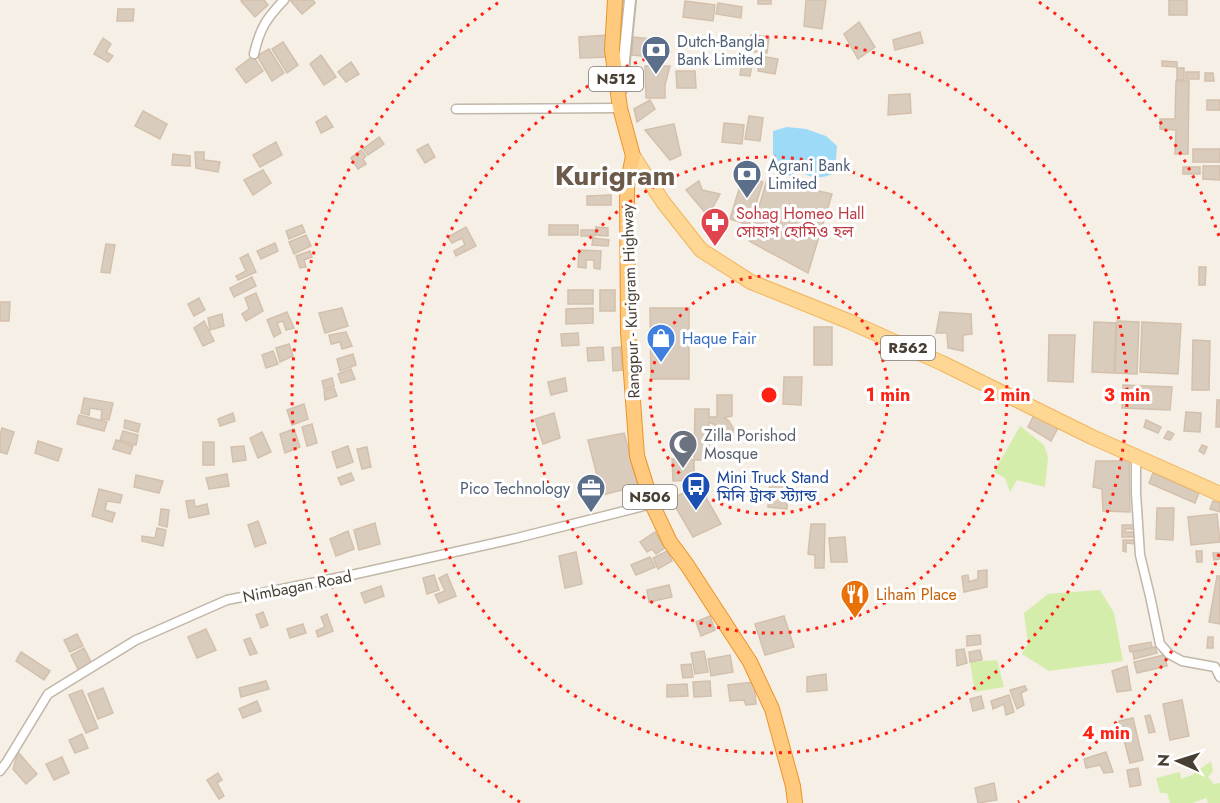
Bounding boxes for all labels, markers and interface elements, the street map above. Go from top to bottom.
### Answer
place label: Dutch-Bangla Bank Limited [677,30,765,71]
bank icon: Dutch-Bangla Bank Limited [640,34,672,76]
road number: N512 [589,67,643,91]
place label: Agrani Bank Limited [768,154,851,195]
district label: Kurigram [555,155,675,196]
bank icon: Agrani Bank Limited [731,158,763,200]
street label: Rangpur - Kurigram Highway [616,202,645,399]
place label: Sohag Homeo Hall সোহাগ হোমিও হল [736,202,864,243]
pharmacy icon: Sohag Homeo Hall সোহাগ হোমিও হল [699,206,731,248]
shop icon: Haque Fair [645,322,677,364]
place label: Haque Fair [682,327,757,350]
road number: R562 [881,336,935,360]
text: 1 min [866,382,910,408]
text: 2 min [983,382,1031,408]
text: 3 min [1104,382,1150,408]
centre of rings [759,385,779,405]
place label: Zilla Porishod Mosque [704,424,796,465]
mosque icon: Zilla Porishod Mosque [667,428,699,470]
place label: Mini Truck Stand মিনি ট্রাক স্ট্যান্ড [716,466,829,507]
bus stop icon: Mini Truck Stand মিনি ট্রাক স্ট্যান্ড [680,470,712,512]
office icon: Pico Technology [575,472,607,514]
place label: Pico Technology [460,477,571,500]
road number: N506 [623,485,677,509]
street label: Nimbagan Road [241,565,353,608]
restaurant icon: Liham Place [839,578,871,620]
place label: Liham Place [876,583,957,606]
text: 4 min [1082,720,1130,746]
north arrow [1148,731,1208,791]
text: N [1152,753,1175,767]

